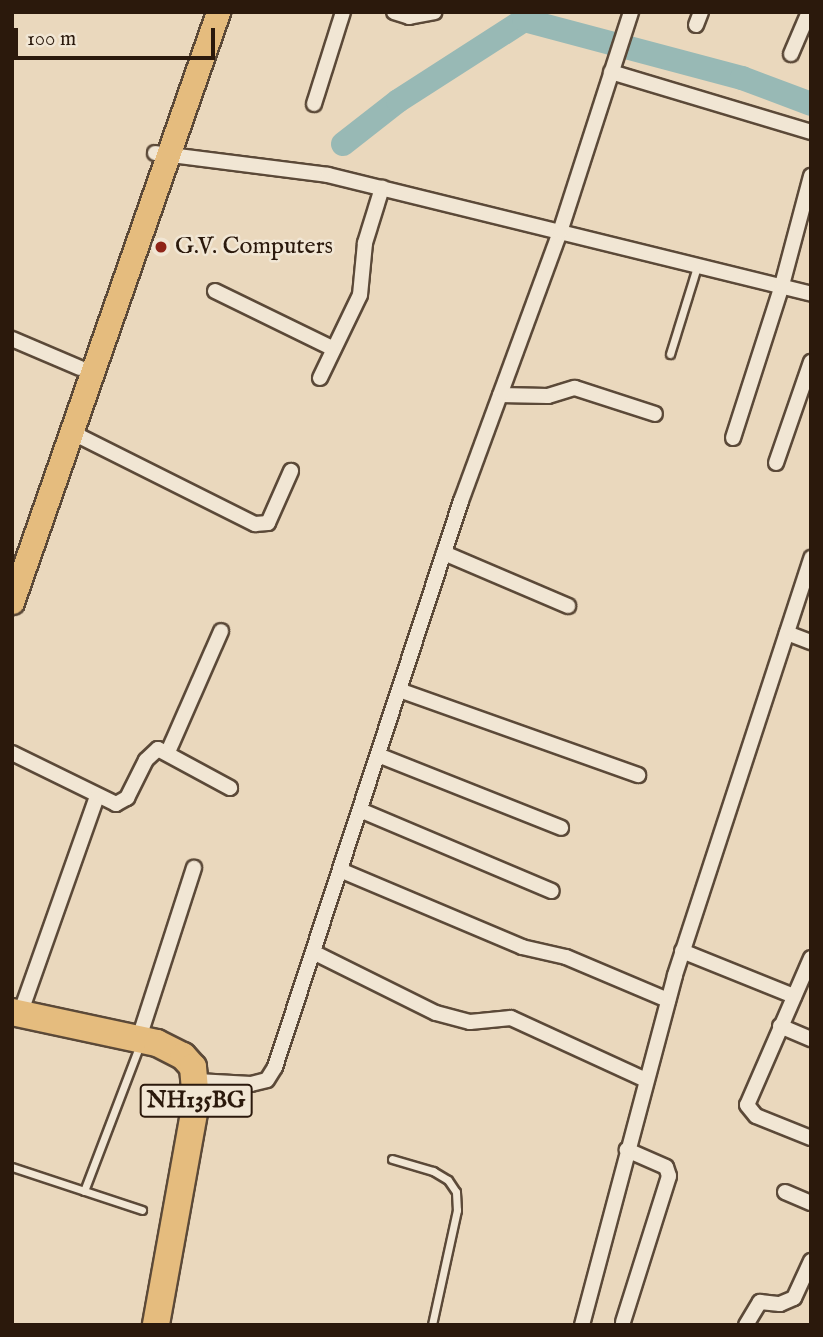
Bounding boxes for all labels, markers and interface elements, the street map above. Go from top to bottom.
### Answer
scale bar [18,14,219,58]
text: 100 m [27,26,76,53]
place label: G.V. Computers [175,233,333,261]
marker: G.V. Computers [153,239,169,255]
road number: NH135BG [138,1082,254,1120]

